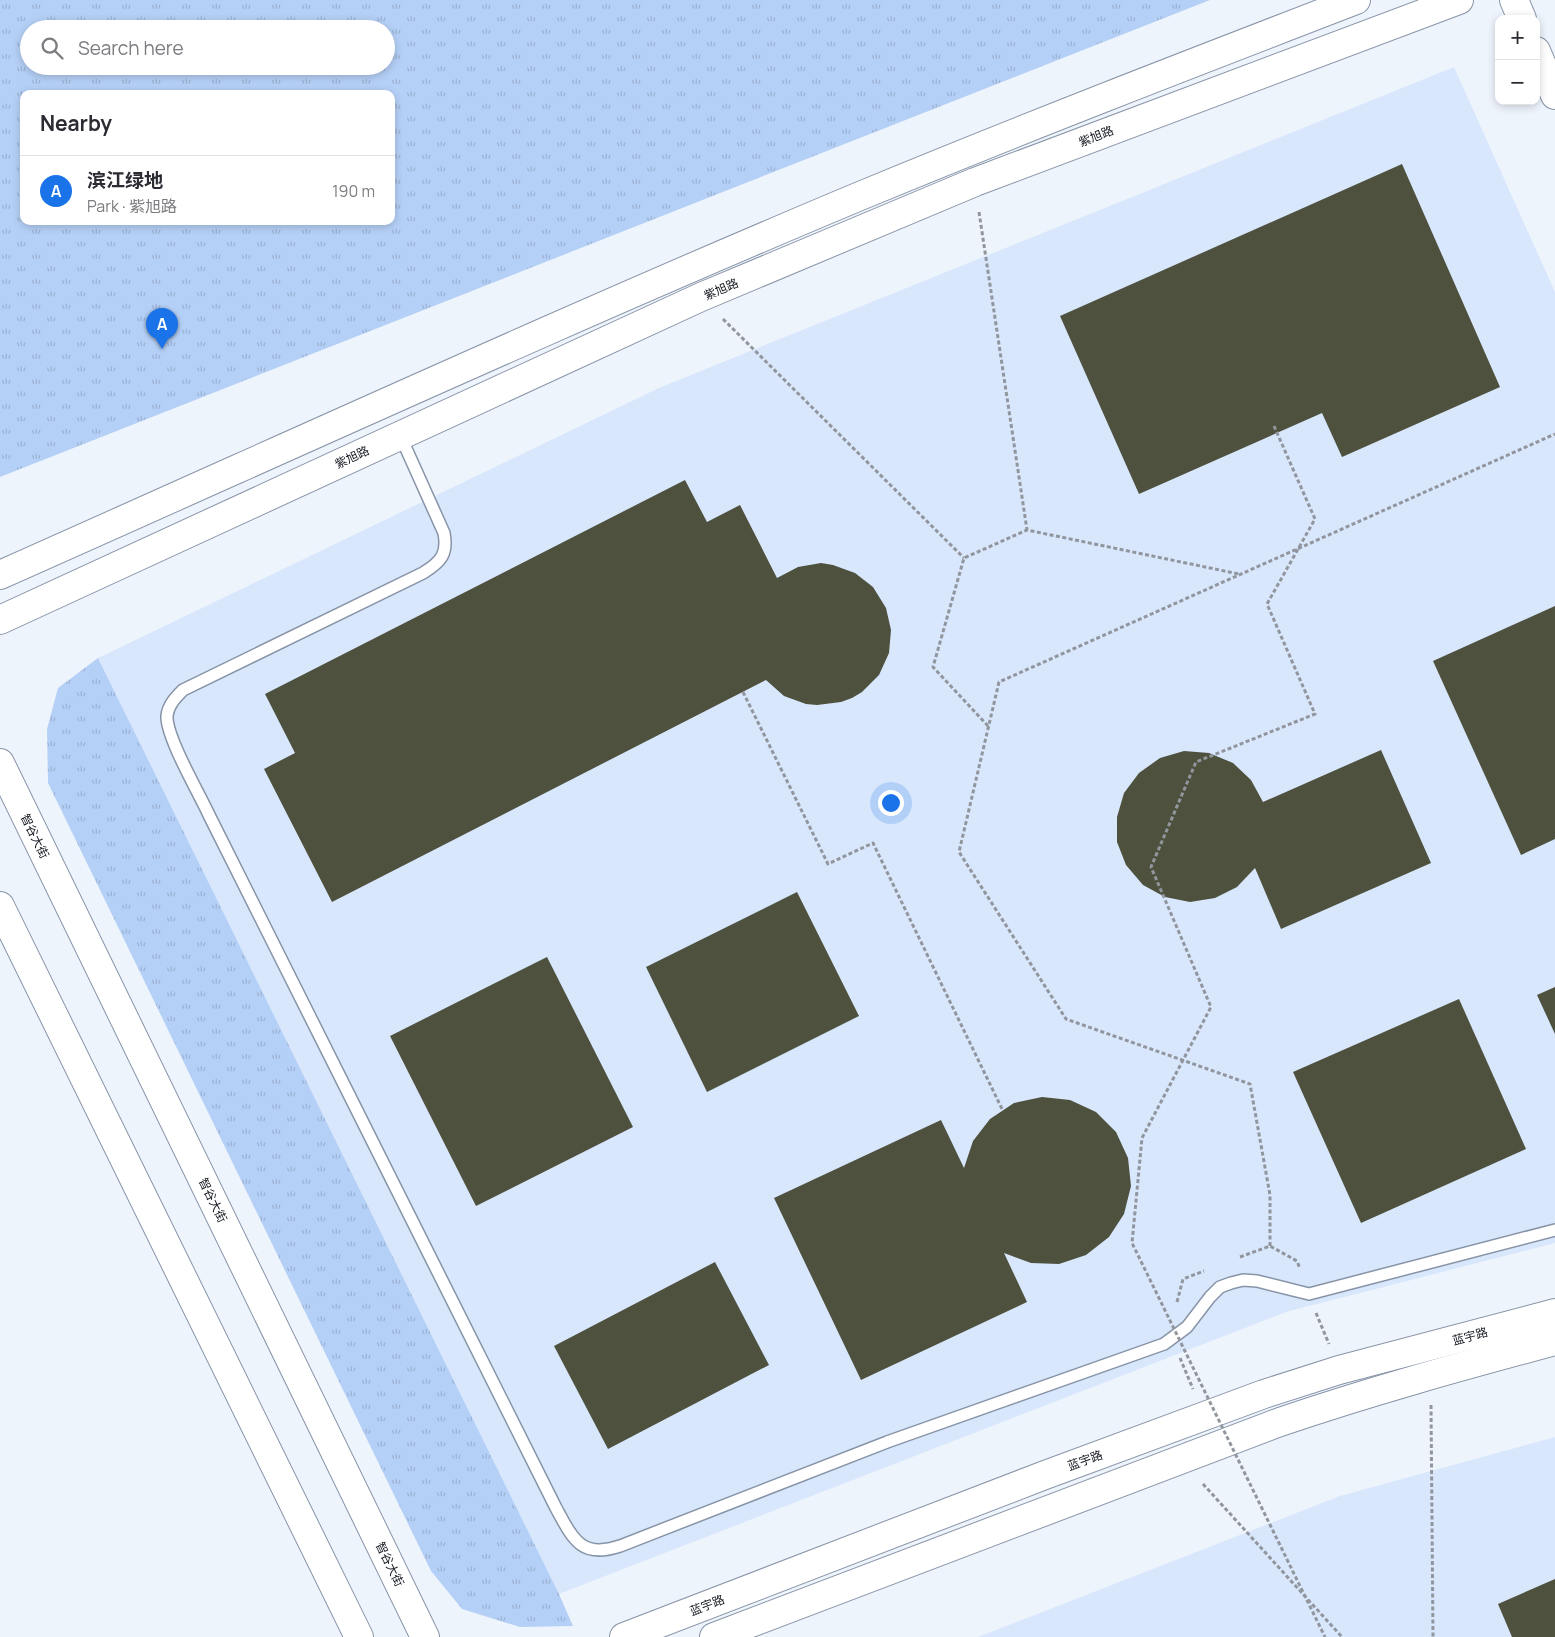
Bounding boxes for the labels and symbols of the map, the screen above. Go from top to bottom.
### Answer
street label: 紫旭路 [1076,122,1116,150]
street label: 紫旭路 [701,274,741,304]
pin: A [146,308,178,349]
street label: 紫旭路 [332,442,372,472]
your location [878,790,904,816]
street label: 智谷大街 [17,811,53,861]
street label: 智谷大街 [195,1175,231,1225]
street label: 蓝宇路 [1450,1323,1490,1349]
street label: 蓝宇路 [1065,1446,1105,1474]
street label: 智谷大街 [372,1539,408,1589]
street label: 蓝宇路 [687,1591,727,1619]

